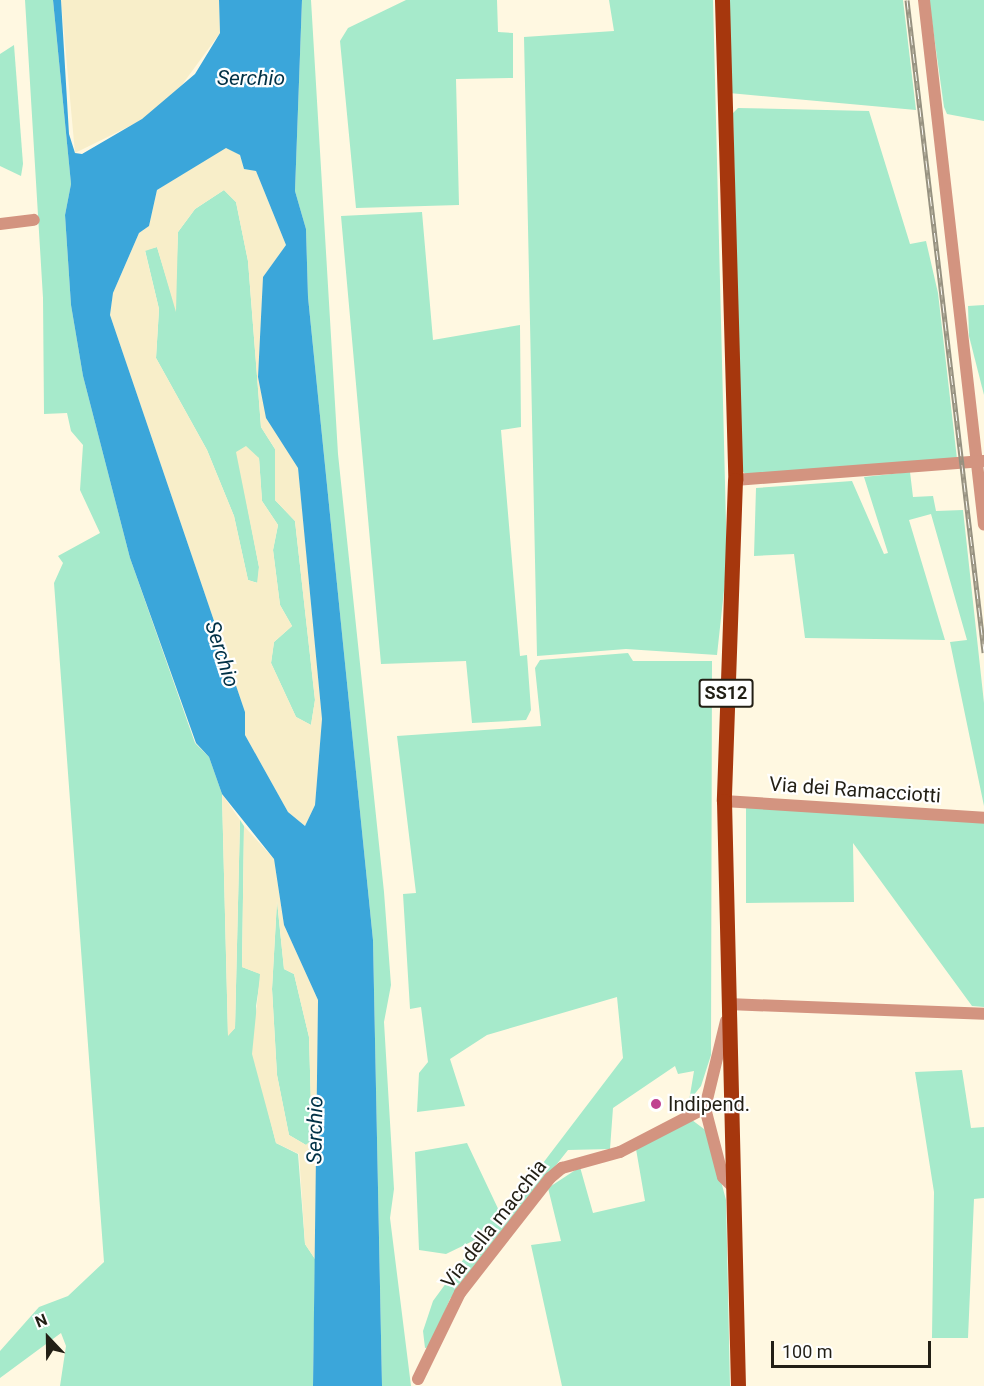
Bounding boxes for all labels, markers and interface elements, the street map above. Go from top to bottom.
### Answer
water label: Serchio [217,65,285,91]
water label: Serchio [200,618,244,690]
road number: SS12 [698,678,754,708]
street label: Via dei Ramacciotti [768,772,942,808]
place label: Indipend. [668,1092,750,1116]
water label: Serchio [302,1096,328,1164]
marker: Indipend. [649,1097,663,1111]
street label: Via della macchia [436,1155,552,1293]
north arrow [18,1308,78,1368]
text: N [32,1310,50,1332]
scale bar [774,1329,934,1367]
text: 100 m [782,1341,833,1362]

